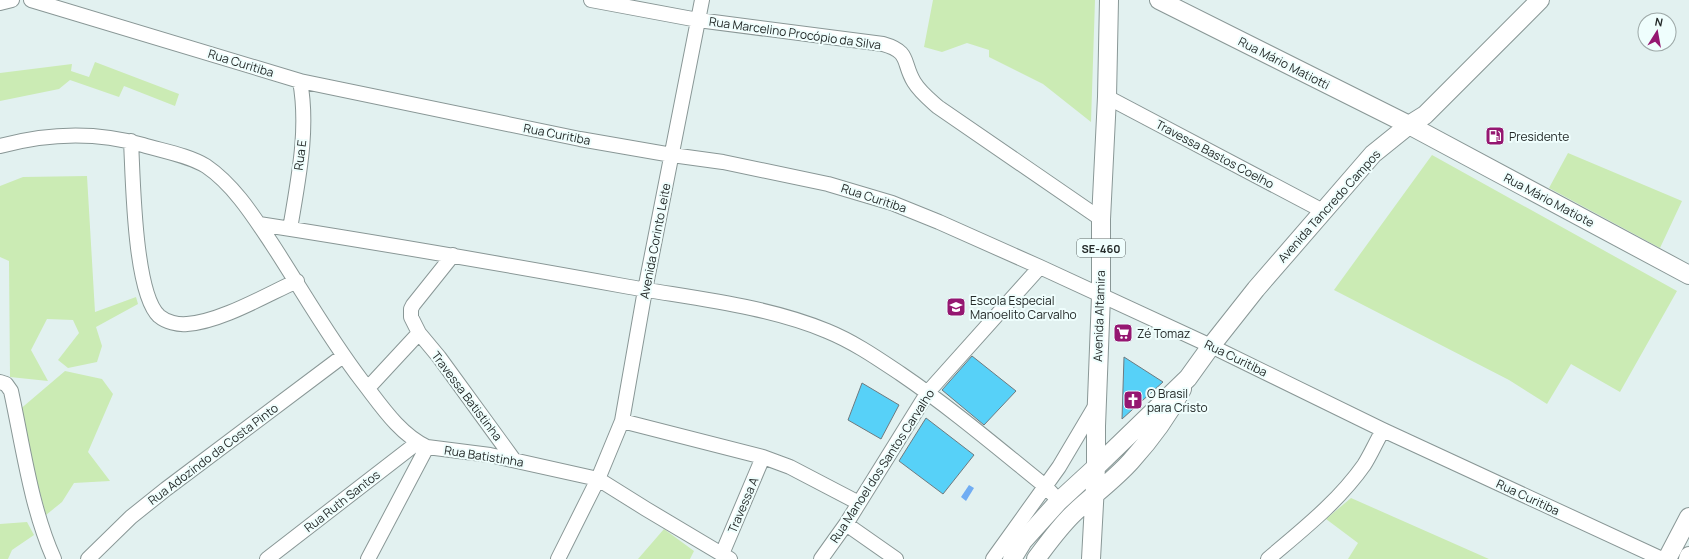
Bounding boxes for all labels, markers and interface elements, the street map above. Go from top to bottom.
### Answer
north arrow [1637,12,1677,52]
street label: Rua Marcelino Procópio da Silva [708,13,882,53]
text: N [1654,14,1664,30]
street label: Rua Mário Matiotti [1235,33,1333,93]
street label: Rua Curitiba [206,45,276,81]
street label: Travessa Bastos Coelho [1153,116,1277,192]
street label: Rua Curitiba [522,119,592,149]
fuel station icon: Presidente [1484,125,1506,147]
place label: Presidente [1509,128,1569,145]
street label: Rua E [290,139,310,171]
street label: Avenida Tancredo Campos [1274,146,1384,266]
street label: Rua Mário Matiote [1501,169,1597,231]
street label: Rua Curitiba [839,179,909,217]
street label: Avenida Corinto Leite [635,182,675,300]
road number: SE-460 [1077,239,1125,257]
street label: Avenida Altamira [1089,270,1109,362]
place label: Escola Especial Manoelito Carvalho [970,292,1077,323]
school or university icon: Escola Especial Manoelito Carvalho [945,296,967,318]
supermarket icon: Zé Tomaz [1112,322,1134,344]
place label: Zé Tomaz [1137,325,1190,342]
street label: Rua Curitiba [1202,335,1270,381]
street label: Travessa Batistinha [428,348,506,444]
place label: O Brasil para Cristo [1147,385,1208,416]
street label: Rua Manoel dos Santos Carvalho [826,386,938,546]
church icon: O Brasil para Cristo [1122,389,1144,411]
street label: Rua Adozindo da Costa Pinto [144,399,282,509]
street label: Rua Batistinha [443,441,525,471]
street label: Rua Ruth Santos [301,466,383,536]
street label: Travessa A [724,474,763,536]
street label: Rua Curitiba [1494,475,1562,519]

